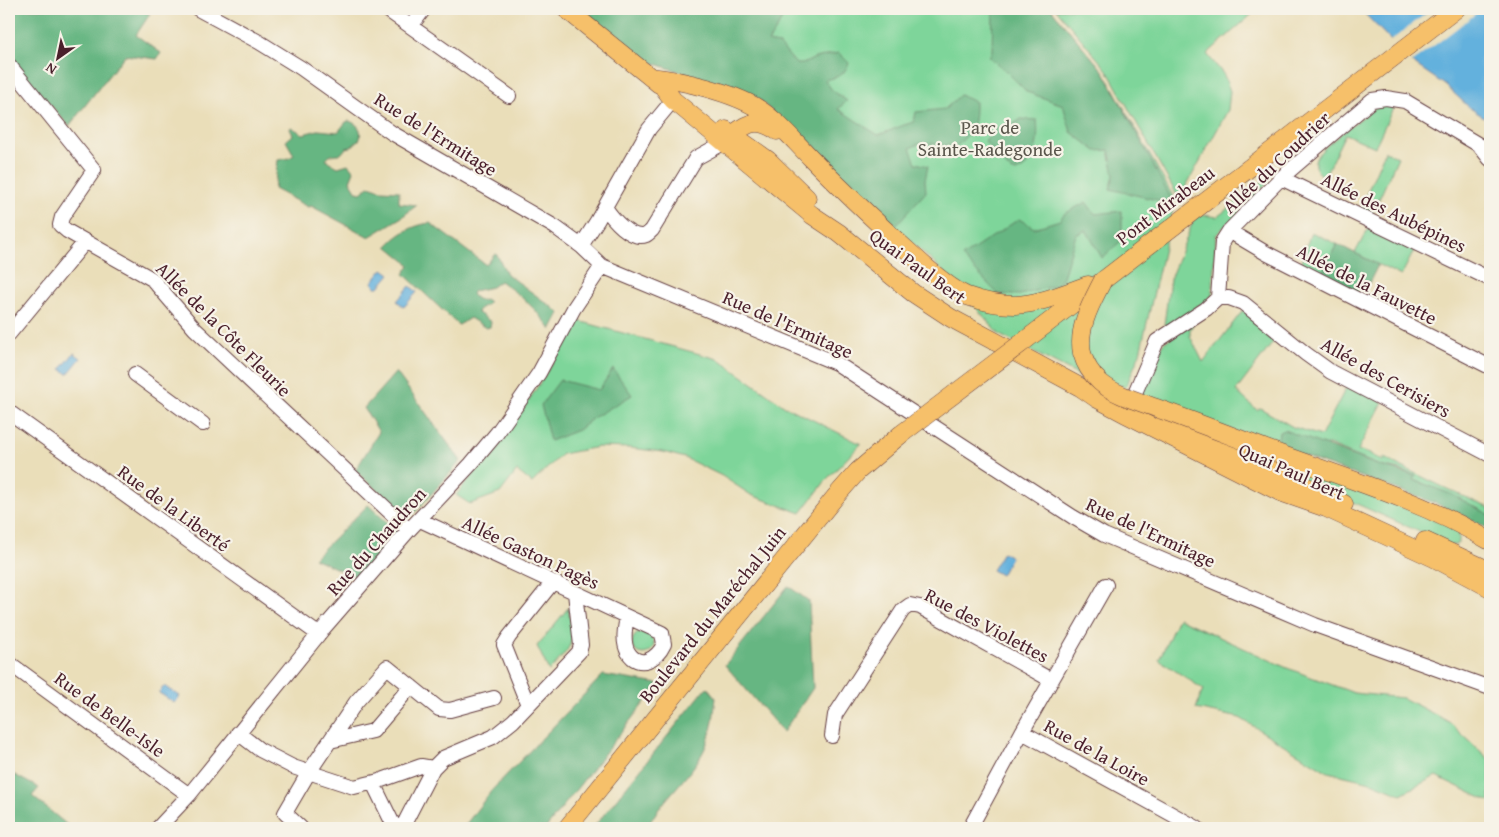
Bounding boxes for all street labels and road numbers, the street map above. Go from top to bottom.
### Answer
street label: Rue de l'Ermitage [369,85,503,183]
street label: Allée du Coudrier [1216,104,1337,220]
street label: Pont Mirabeau [1110,158,1221,251]
street label: Allée des Aubépines [1317,165,1471,259]
street label: Quai Paul Bert [864,221,972,311]
street label: Allée de la Fauvette [1292,237,1442,331]
street label: Allée de la Côte Fleurie [150,255,298,403]
street label: Rue de l'Ermitage [718,283,858,365]
street label: Allée des Cerisiers [1316,330,1456,424]
street label: Quai Paul Bert [1234,435,1350,507]
street label: Rue de la Liberté [112,458,236,558]
street label: Rue du Chaudron [320,480,433,601]
street label: Rue de l'Ermitage [1082,490,1220,574]
street label: Allée Gaston Pagès [458,508,604,596]
street label: Boulevard du Maréchal Juin [632,519,792,708]
street label: Rue des Violettes [920,581,1054,669]
street label: Rue de Belle-Isle [49,664,171,764]
street label: Rue de la Loire [1039,711,1155,793]

